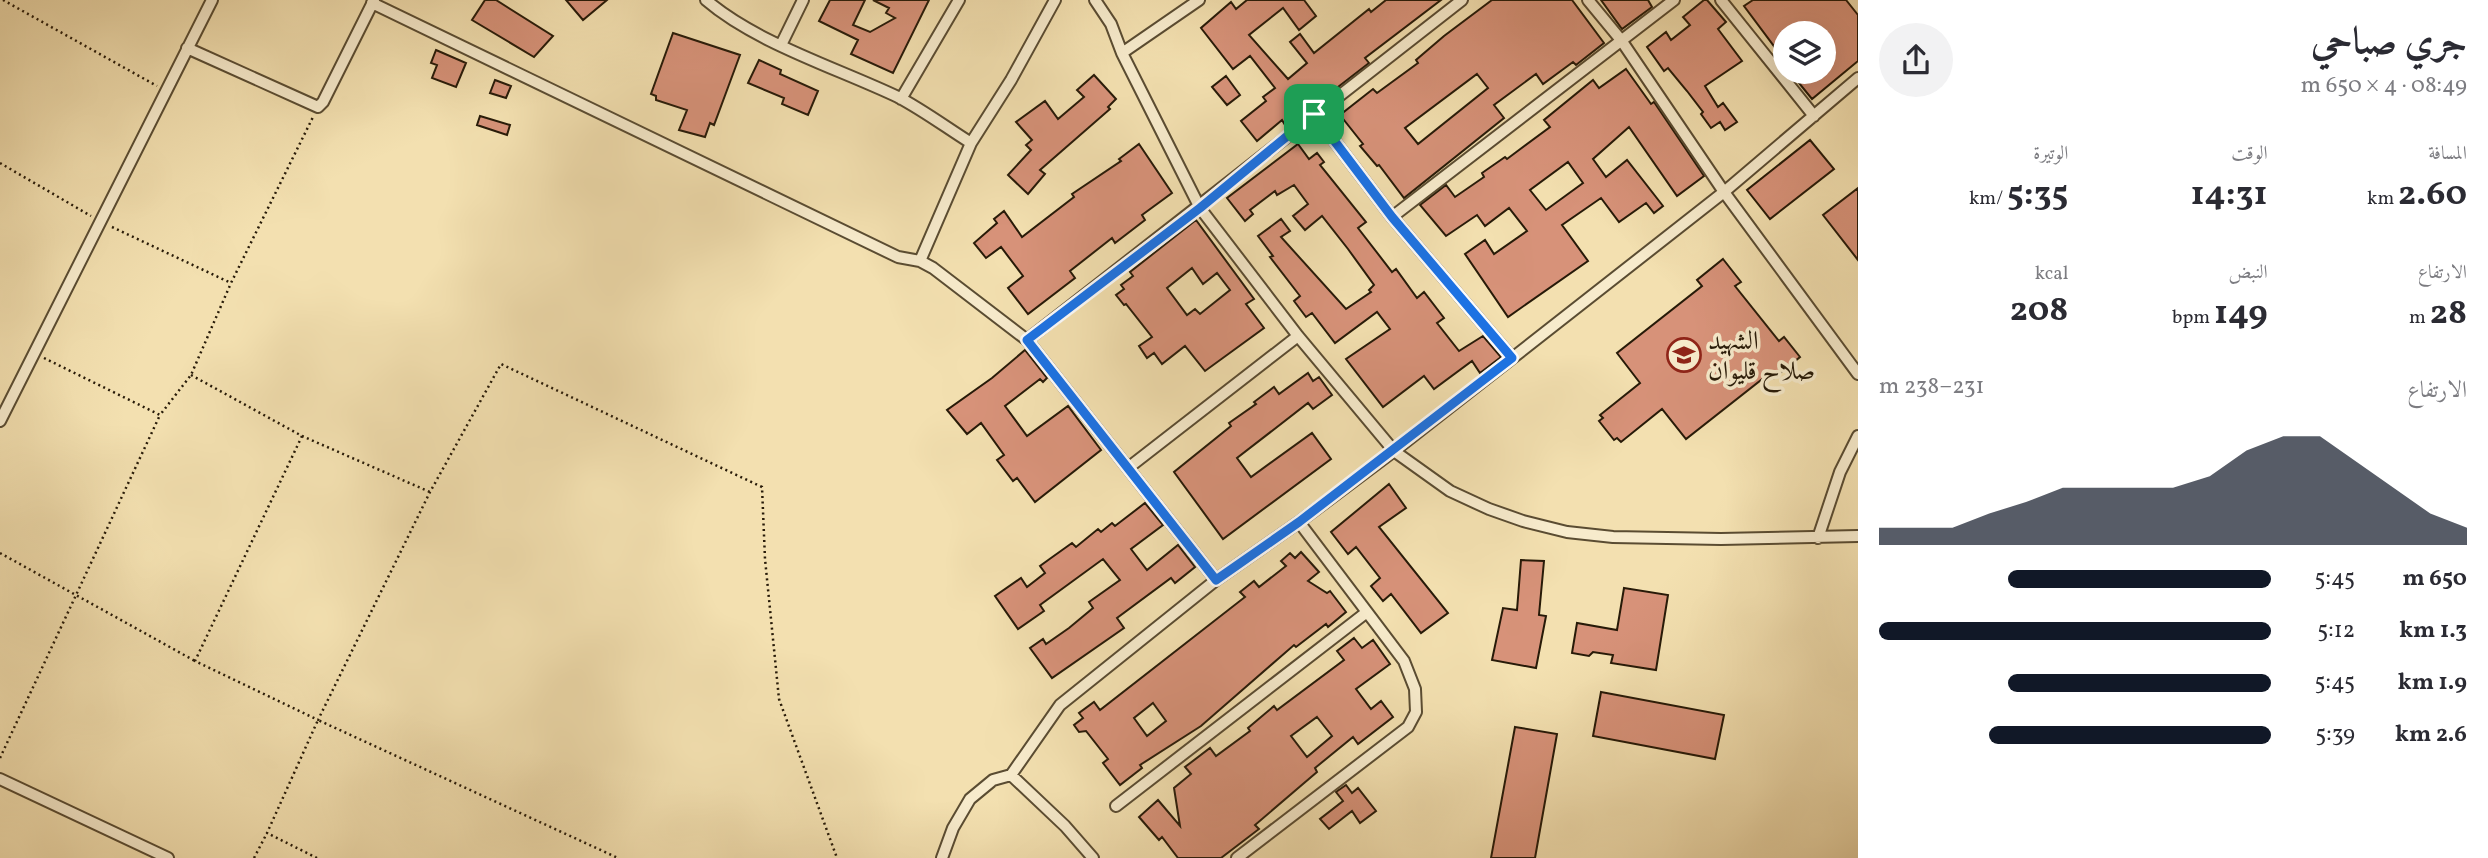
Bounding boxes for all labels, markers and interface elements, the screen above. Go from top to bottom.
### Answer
text: جري صباحي [2311,17,2467,70]
map controls [1773,21,1836,84]
button: layers [1773,21,1836,84]
button: share [1879,23,1953,97]
text: 08:49 · 4 × 650 m [2301,70,2467,102]
pin [1284,84,1344,144]
icon: arrive [1295,95,1333,133]
text: الوتيرة [2033,141,2068,167]
text: الوقت [2231,141,2268,167]
text: المسافة [2428,141,2467,167]
text: 5:35 [2007,171,2068,219]
text: 14:31 [2191,171,2268,219]
text: 2.60 [2398,171,2467,219]
text: /km [1969,186,2007,212]
text: km [2367,186,2398,212]
text: النبض [2229,260,2268,286]
text: الارتفاع [2418,260,2467,286]
text: kcal [2035,261,2068,287]
text: 208 [2010,287,2068,335]
text: 149 [2214,290,2268,338]
text: 28 [2430,290,2467,338]
text: bpm [2172,305,2214,331]
text: m [2409,305,2430,331]
place label: الشهيد صلاح قليوان [1708,324,1815,394]
school or university icon: الشهيد صلاح قليوان [1665,336,1703,374]
text: 231–238 m [1879,371,1985,403]
text: الارتفاع [2407,375,2467,407]
text: 5:45 [2314,563,2355,595]
text: 650 m [2403,563,2467,595]
text: 5:12 [2317,615,2355,647]
text: 1.3 km [2399,615,2467,647]
text: 5:45 [2314,667,2355,699]
text: 1.9 km [2398,667,2467,699]
text: 5:39 [2315,719,2355,751]
text: 2.6 km [2395,719,2467,751]

